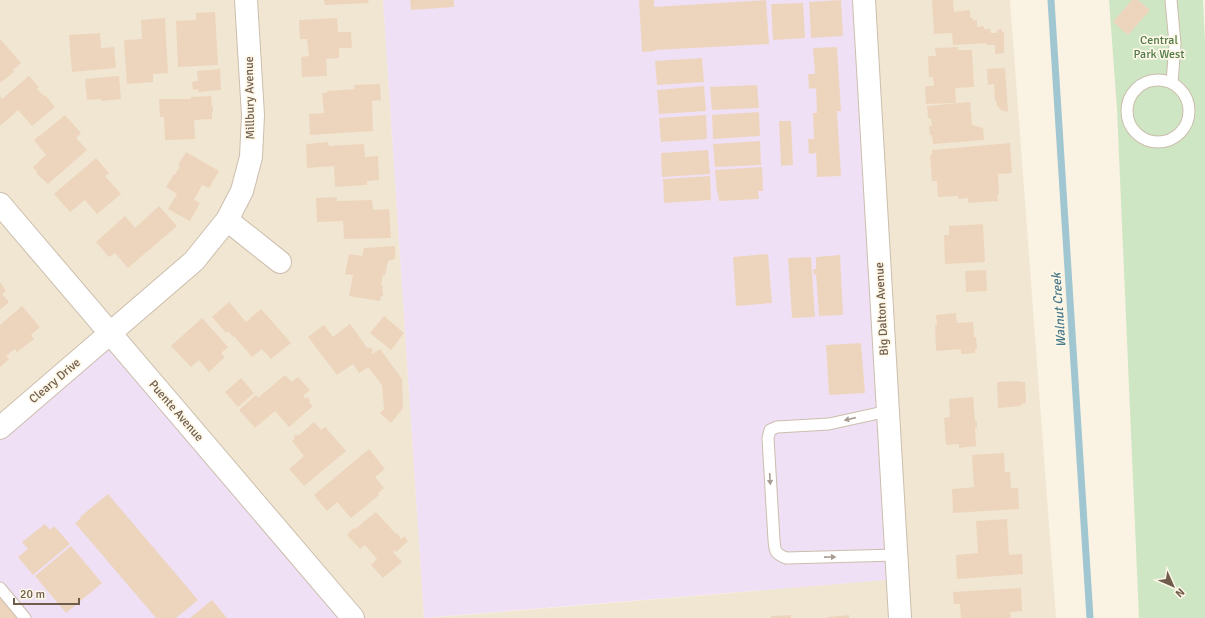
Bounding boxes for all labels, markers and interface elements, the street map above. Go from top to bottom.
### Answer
park label: Central Park West [1134,33,1184,62]
street label: Millbury Avenue [242,56,258,140]
street label: Big Dalton Avenue [872,262,892,356]
water label: Walnut Creek [1048,271,1070,348]
street label: Cleary Drive [26,355,84,407]
street label: Puente Avenue [145,377,207,445]
one-way arrow [844,417,856,423]
one-way arrow [767,473,774,485]
one-way arrow [824,554,837,560]
north arrow [1153,566,1193,606]
scale bar [14,580,79,606]
text: N [1172,585,1187,600]
text: 20 m [20,587,45,602]

